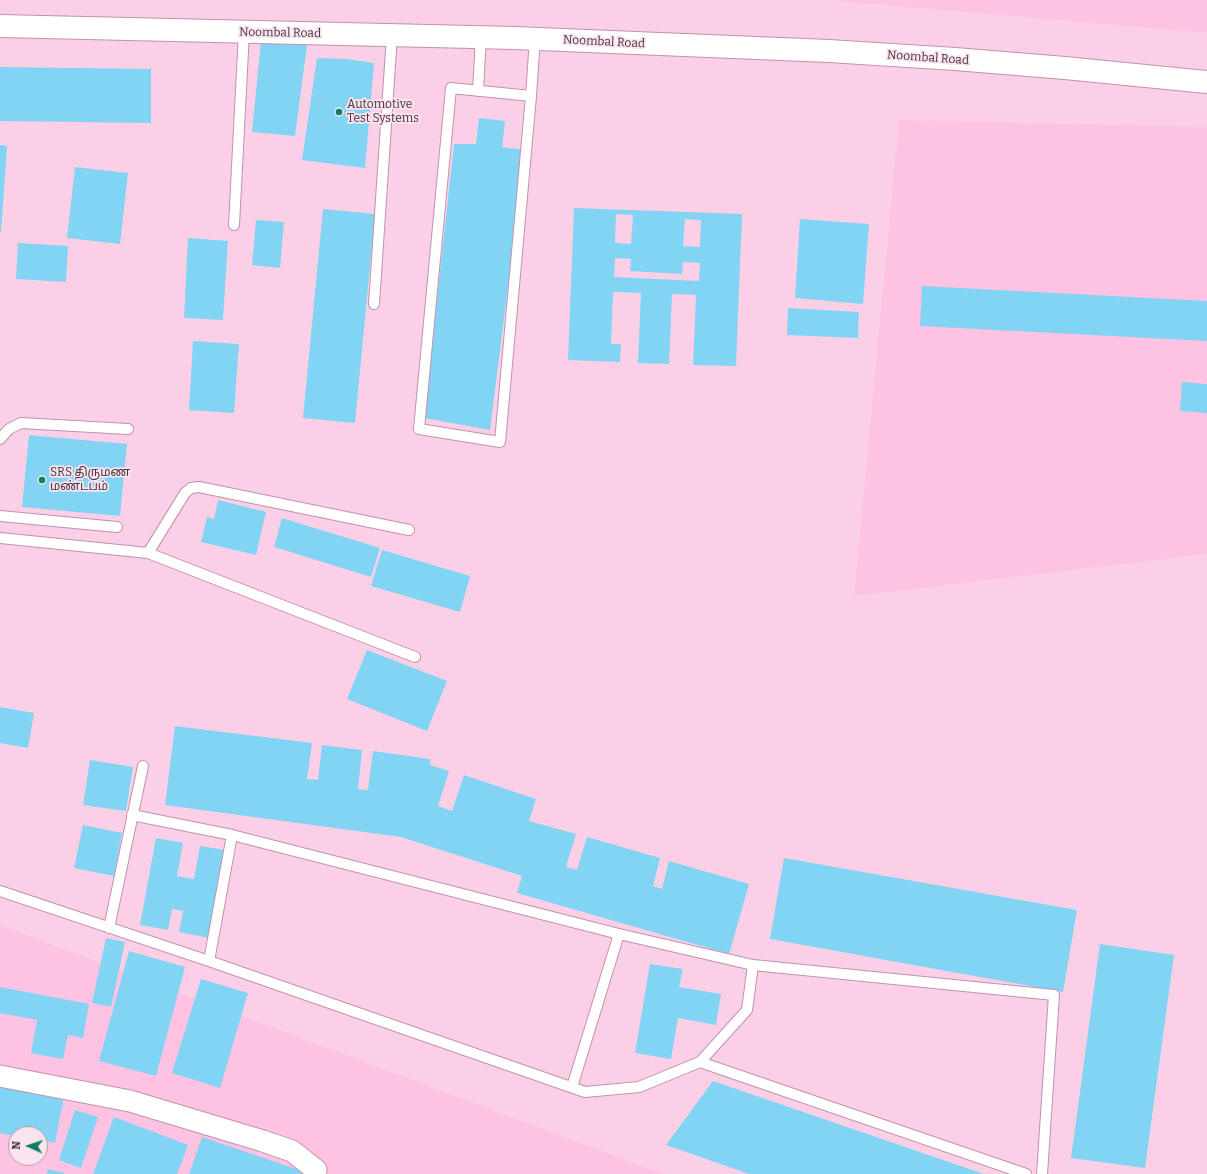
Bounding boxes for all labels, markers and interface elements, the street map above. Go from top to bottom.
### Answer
street label: Noombal Road [239,25,321,41]
street label: Noombal Road [563,33,645,51]
street label: Noombal Road [887,48,969,68]
place label: Automotive Test Systems [347,98,419,126]
marker: Automotive Test Systems [334,107,344,117]
place label: SRS திருமண மண்டபம் [50,466,130,494]
marker: SRS திருமண மண்டபம் [37,475,47,485]
north arrow [8,1126,48,1166]
text: N [10,1141,23,1150]

